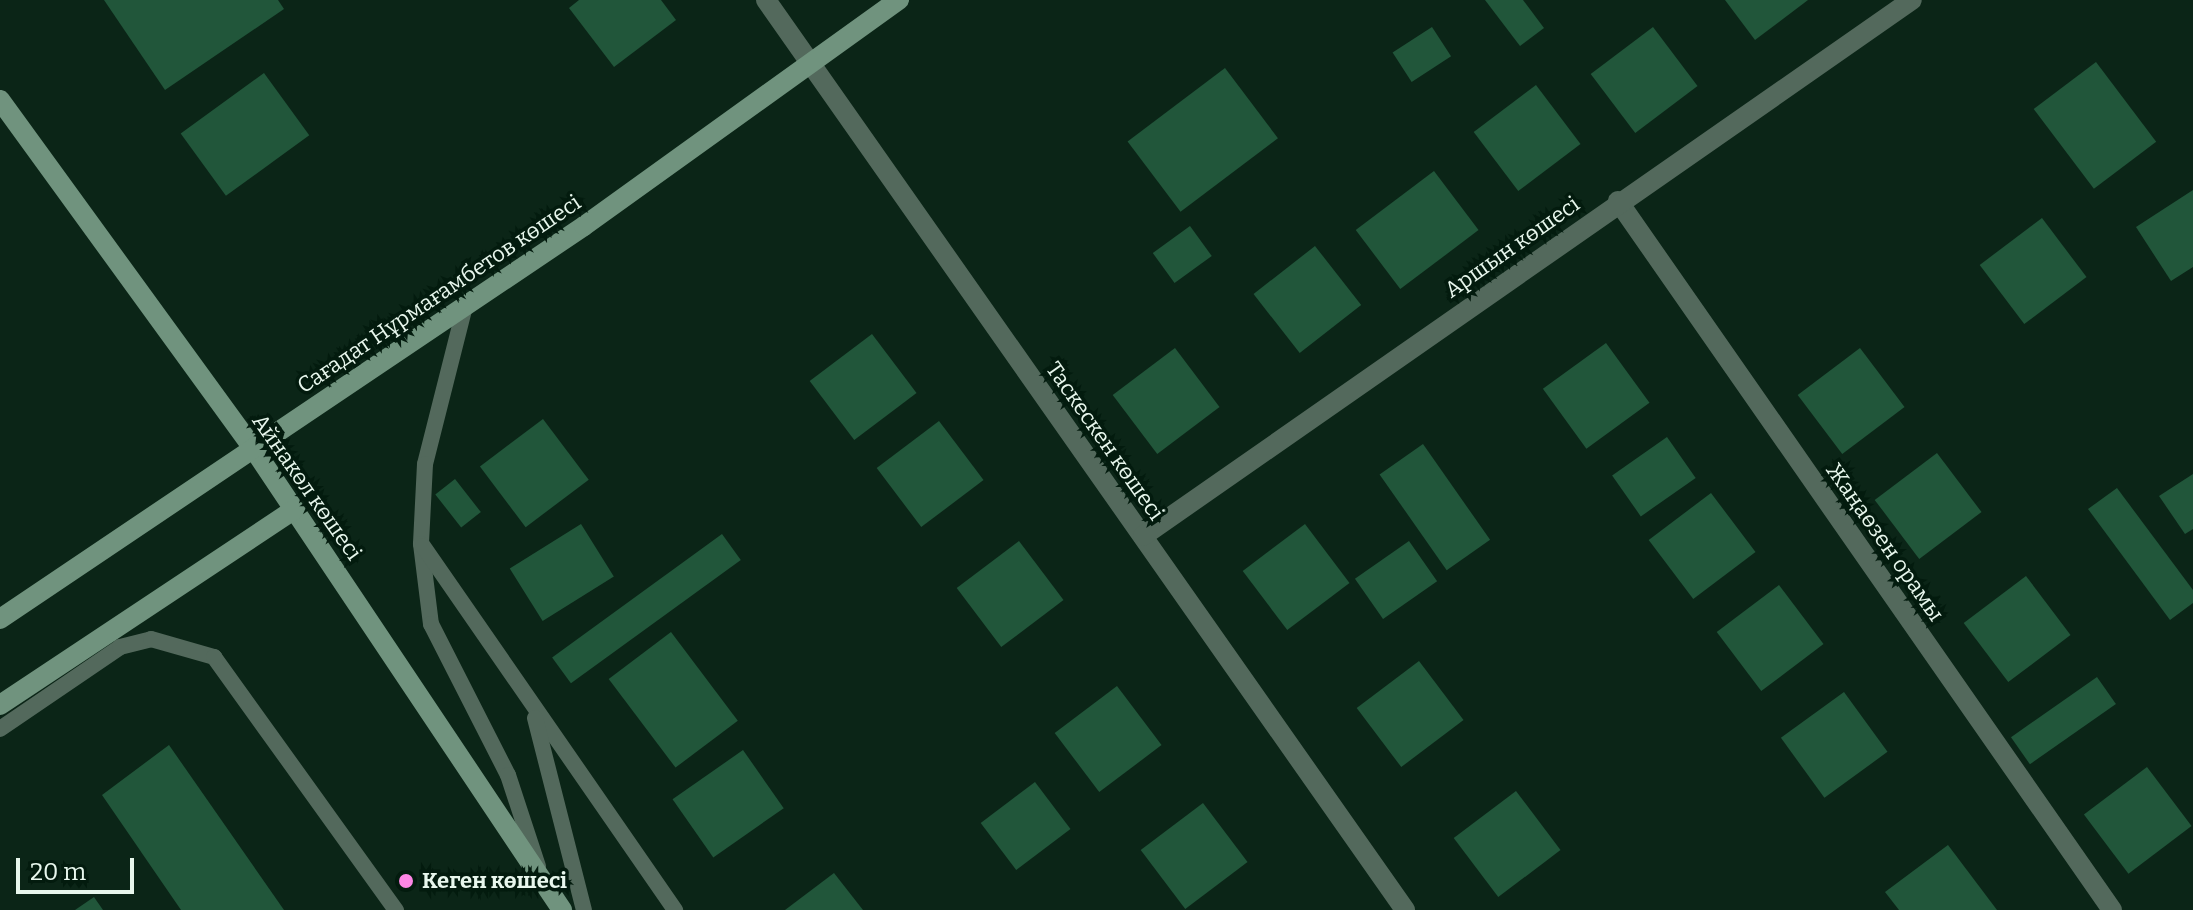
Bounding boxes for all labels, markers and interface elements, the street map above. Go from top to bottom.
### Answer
street label: Сағадат Нұрмағамбетов көшесі [292,189,586,399]
street label: Аршын көшесі [1440,191,1584,303]
street label: Таскескен көшесі [1040,357,1170,525]
street label: Айнакөл көшесі [247,409,367,565]
street label: Жаңаөзен орамы [1821,458,1949,626]
scale bar [20,842,138,892]
text: 20 m [30,858,86,886]
place label: Кеген көшесі [422,868,567,894]
marker: Кеген көшесі [397,872,415,890]

